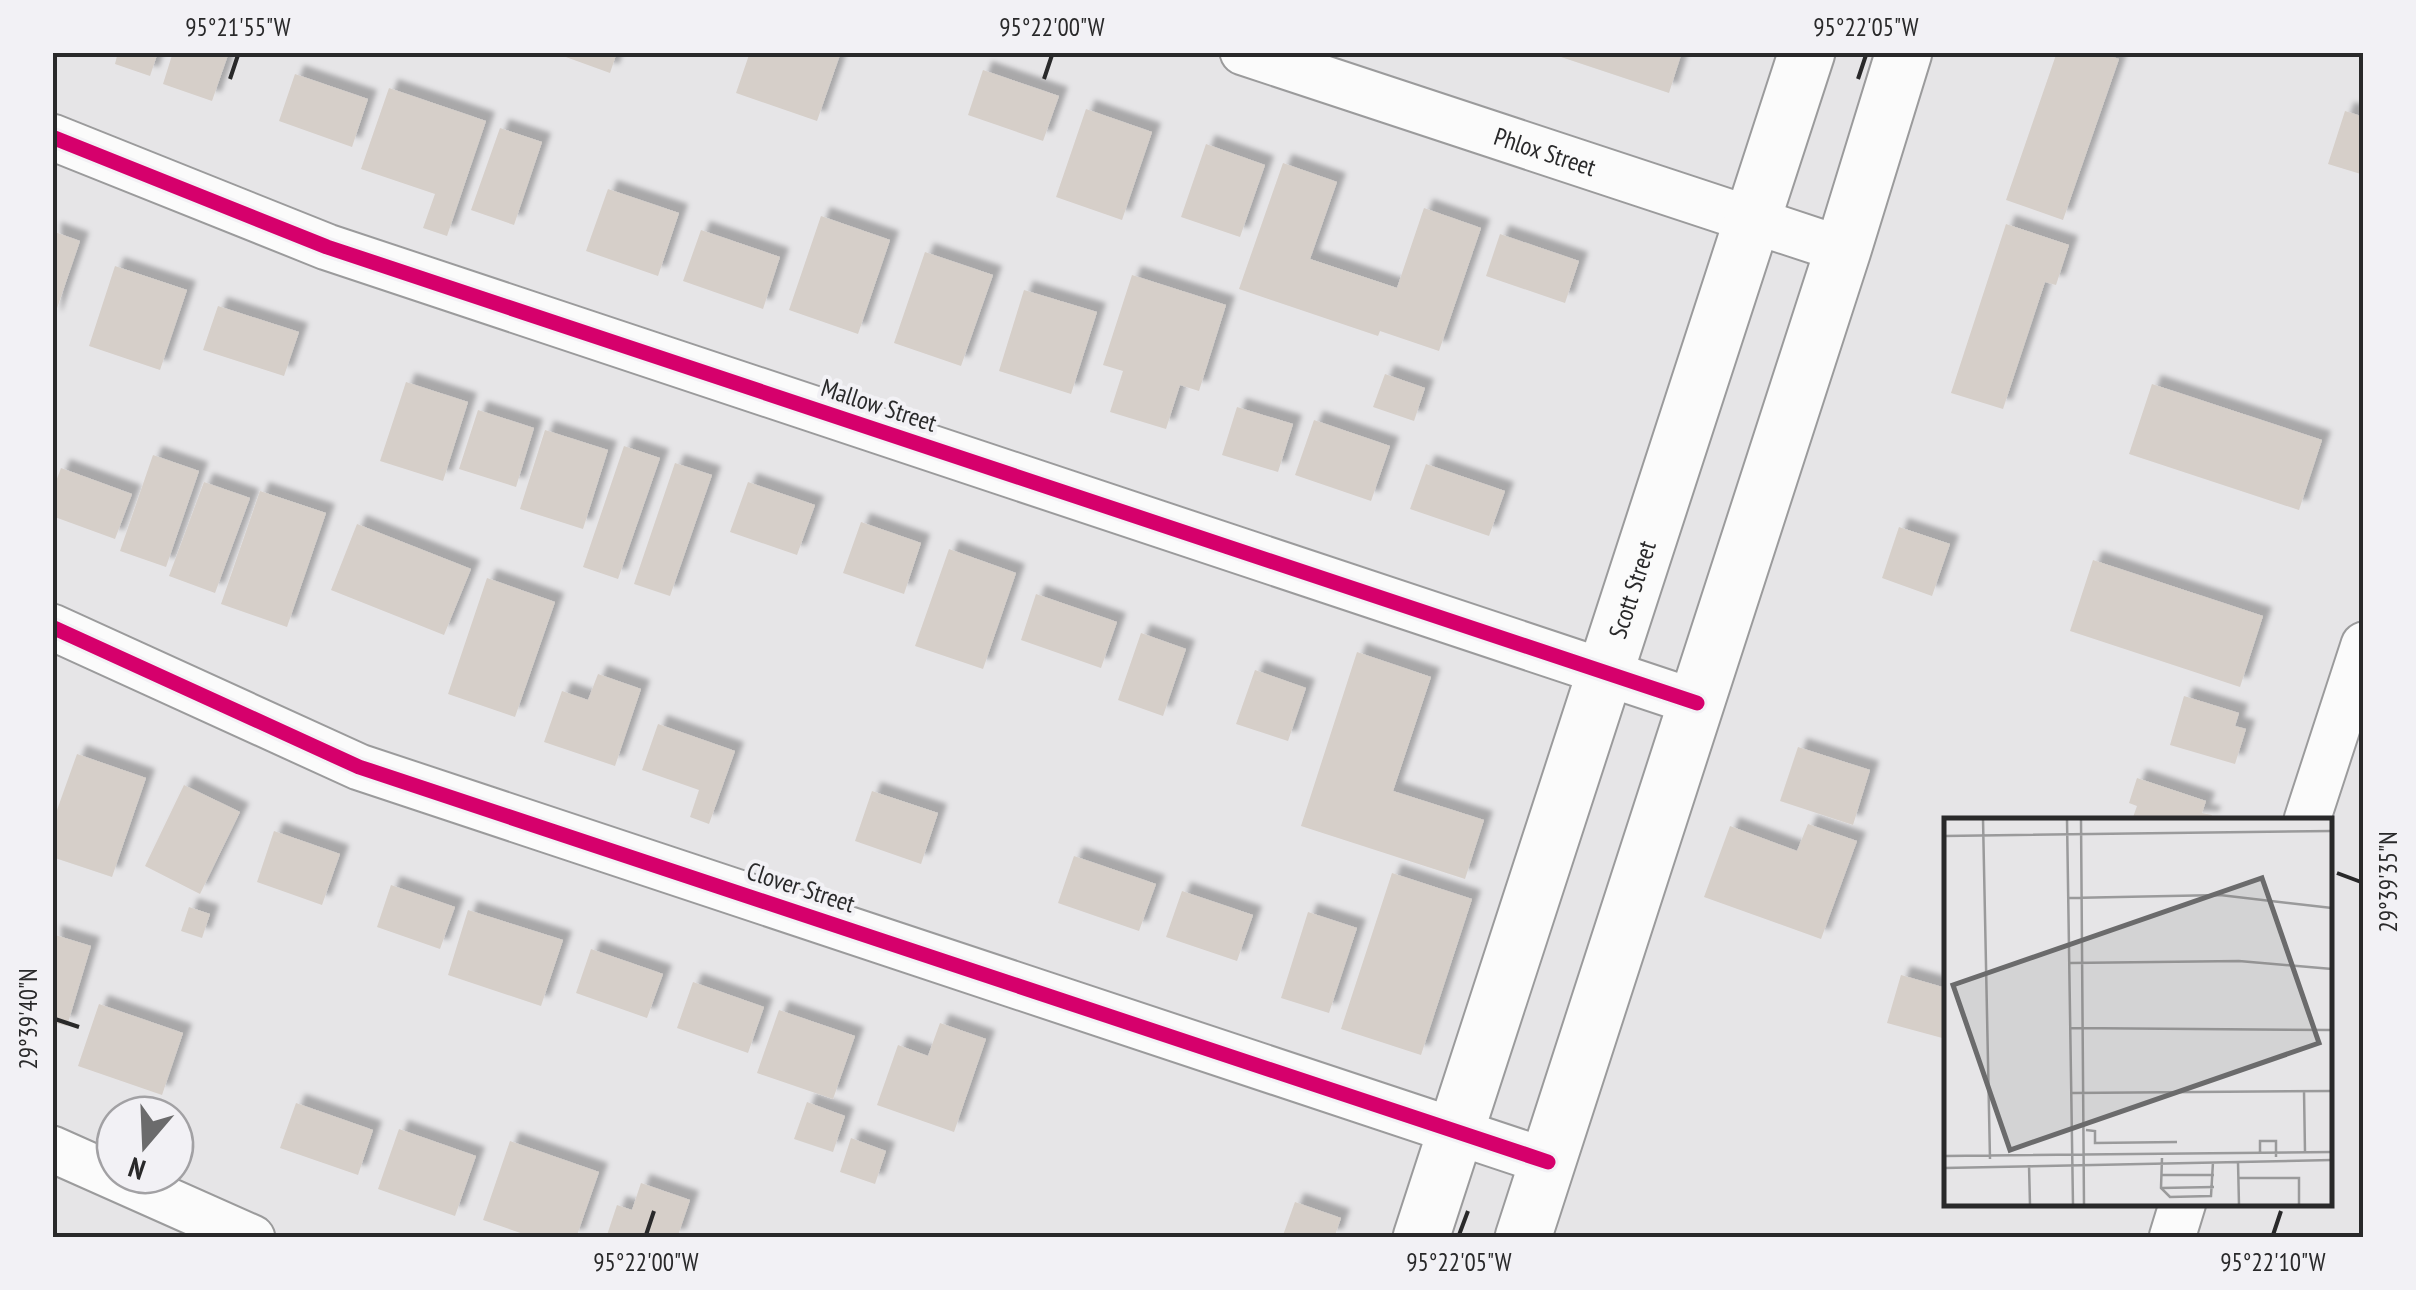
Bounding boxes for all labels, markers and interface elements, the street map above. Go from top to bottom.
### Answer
text: 95°21'55"W [185,11,291,43]
text: 95°22'00"W [999,11,1105,43]
text: 95°22'05"W [1813,11,1919,43]
street label: Phlox Street [1490,120,1600,183]
street label: Mallow Street [817,371,941,439]
street label: Scott Street [1601,536,1663,642]
inset map [1944,818,2331,1205]
text: 29°39'35"N [2372,831,2404,933]
street label: Clover Street [743,855,859,920]
text: 29°39'40"N [12,968,44,1070]
north arrow [95,1095,195,1195]
text: N [124,1149,150,1189]
text: 95°22'00"W [593,1246,699,1278]
text: 95°22'05"W [1406,1246,1512,1278]
text: 95°22'10"W [2220,1246,2326,1278]

